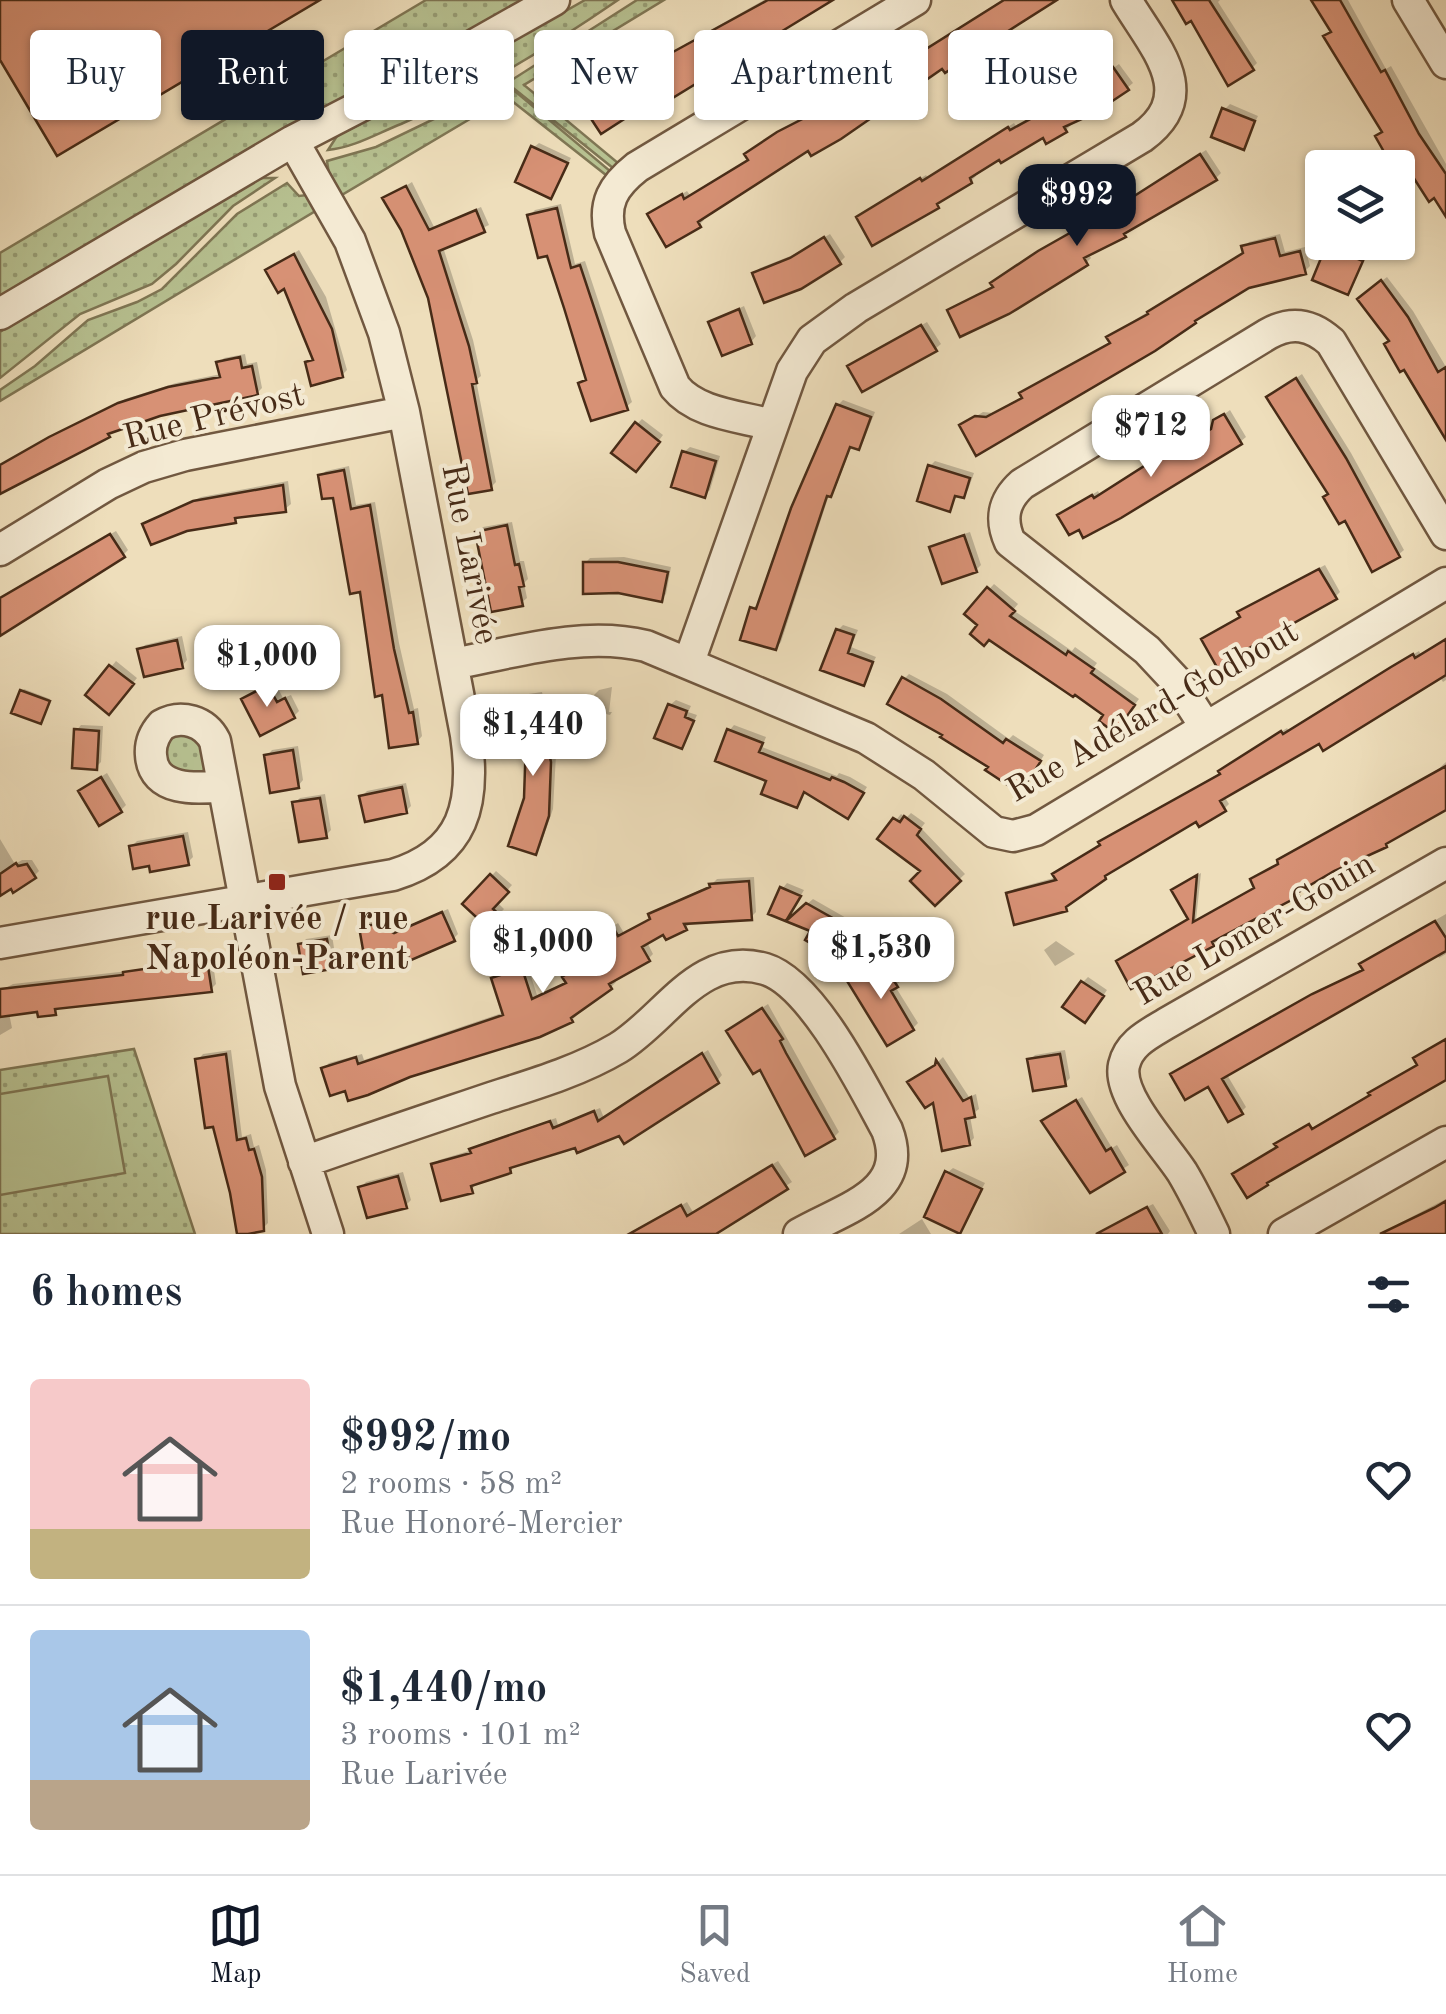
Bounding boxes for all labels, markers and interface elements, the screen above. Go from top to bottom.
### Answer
chip: Buy [30,30,161,120]
chip: Rent [181,30,324,120]
chip: Filters [344,30,514,120]
chip: New [534,30,674,120]
chip: Apartment [694,30,928,120]
chip: House [948,30,1113,120]
map controls [1305,150,1415,260]
button: layers [1305,150,1415,260]
pin: $992 [1018,164,1136,249]
text: $992 [1040,180,1114,212]
street label: Rue Prévost [120,378,308,456]
pin: $712 [1092,395,1210,480]
text: $712 [1114,411,1188,443]
street label: Rue Larivée [434,461,504,647]
street label: Rue Adélard-Godbout [1001,614,1305,810]
pin: $1,000 [186,625,348,710]
text: $1,000 [216,641,318,673]
pin: $1,440 [452,694,614,779]
text: $1,440 [482,710,584,742]
street label: Rue Lomer-Gouin [1129,847,1381,1013]
marker: rue Larivée / rue Napoléon-Parent [266,871,288,893]
place label: rue Larivée / rue Napoléon-Parent [145,902,409,977]
pin: $1,000 [462,911,624,996]
pin: $1,530 [800,917,962,1002]
text: $1,000 [492,927,594,959]
text: $1,530 [830,933,932,965]
icon: filters [1361,1267,1416,1322]
text: 6 homes [30,1273,182,1315]
text: $992/mo [340,1418,511,1460]
icon: home [110,1419,230,1539]
icon: heart [1361,1452,1416,1507]
text: 2 rooms · 58 m² [340,1469,562,1501]
text: Rue Honoré-Mercier [340,1509,623,1541]
text: $1,440/mo [340,1669,547,1711]
icon: home [110,1670,230,1790]
icon: heart [1361,1703,1416,1758]
text: 3 rooms · 101 m² [340,1720,581,1752]
text: Rue Larivée [340,1760,508,1792]
tab: Map [208,1898,263,1993]
tab: Saved [679,1898,751,1993]
tab: Home [1167,1898,1238,1993]

